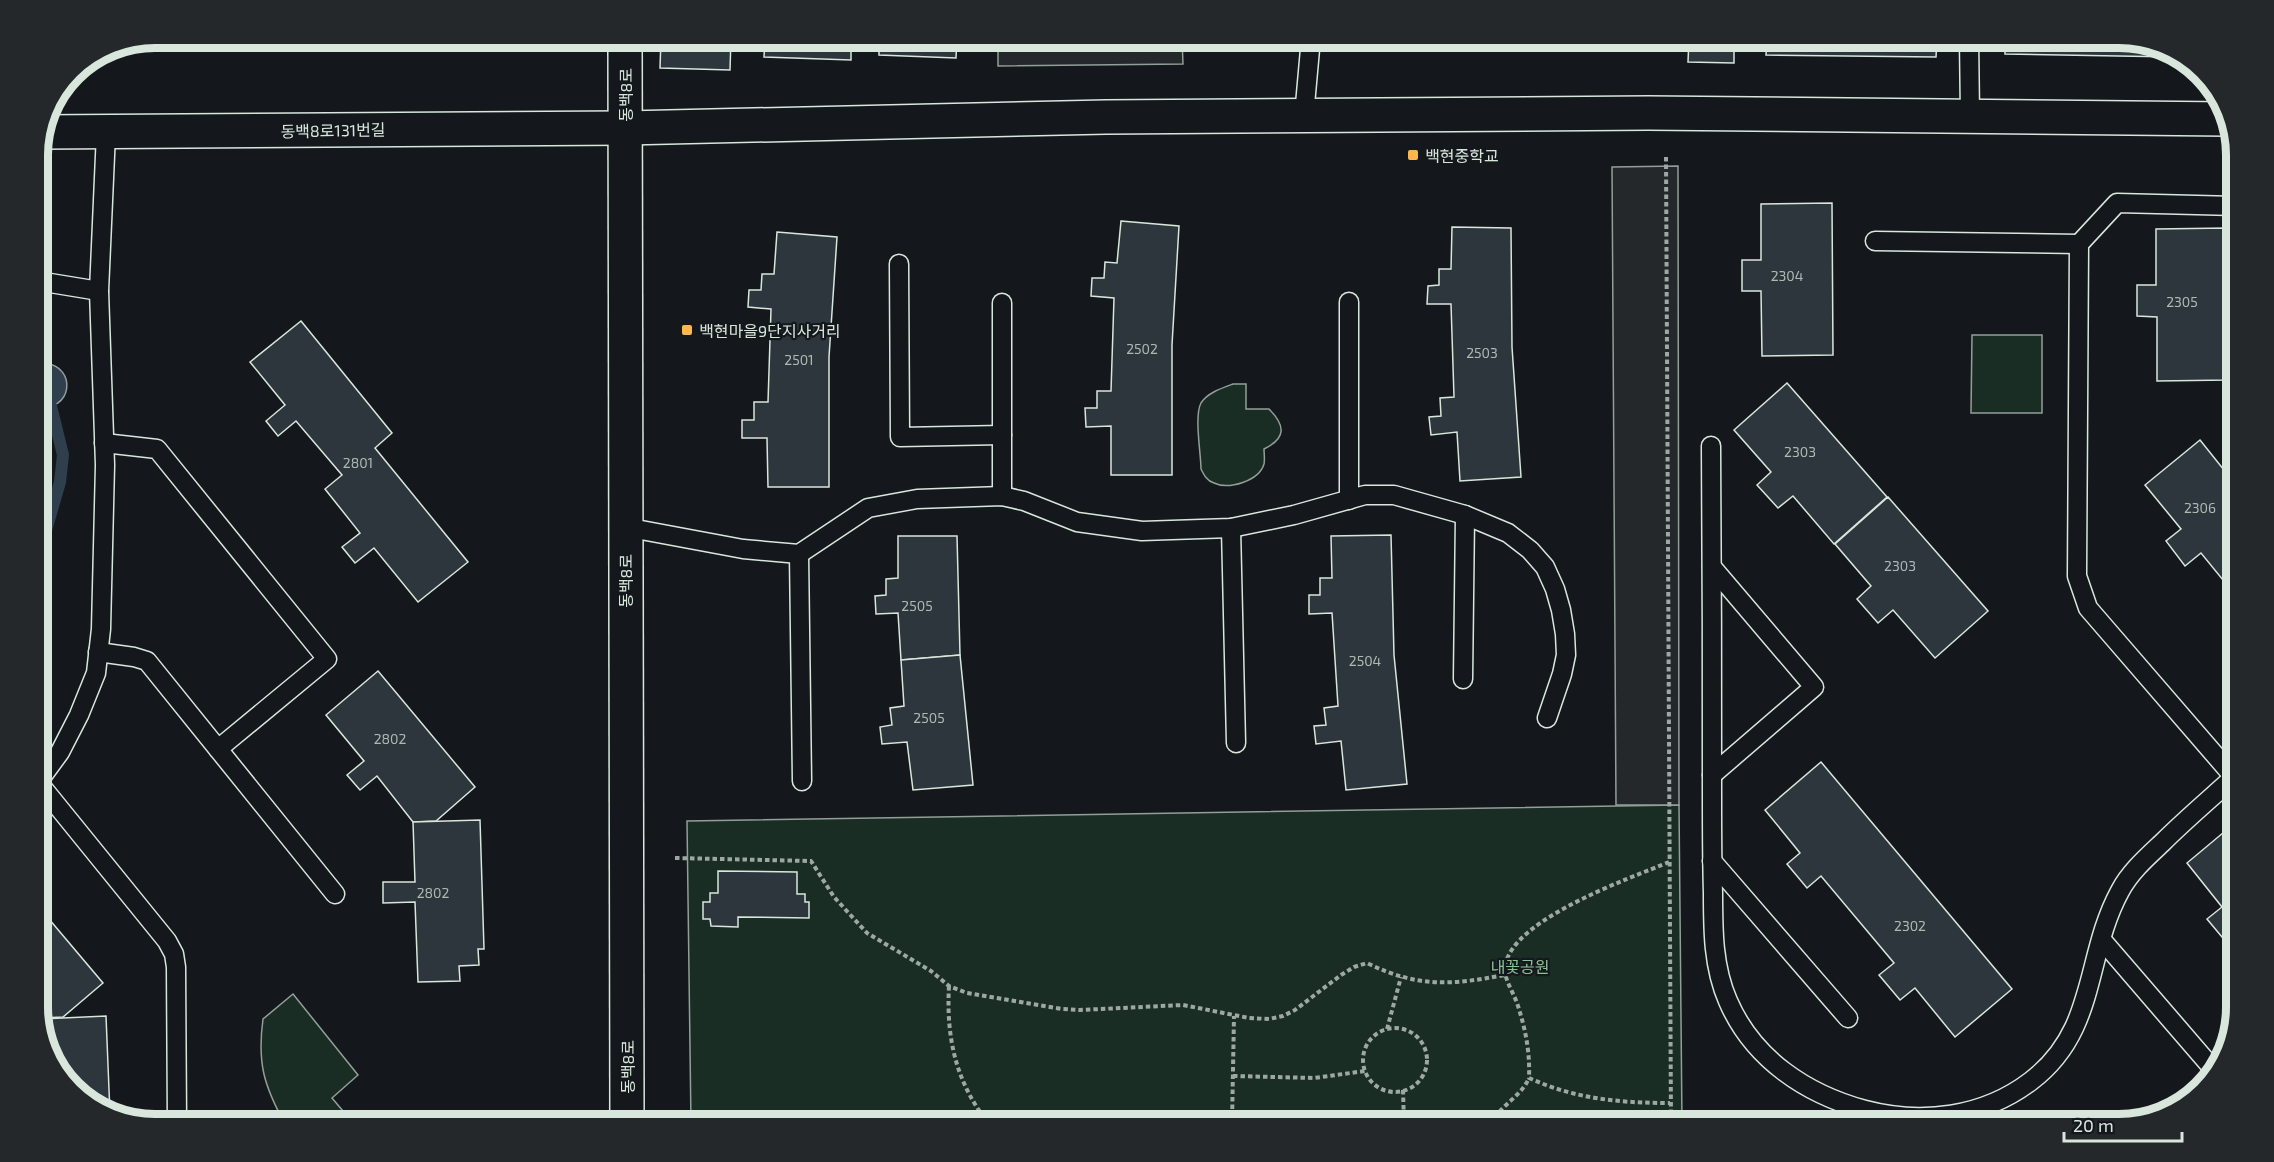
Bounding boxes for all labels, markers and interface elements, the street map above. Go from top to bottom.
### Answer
street label: 동백8로 [616,68,635,122]
street label: 동백8로131번길 [280,120,386,140]
place label: 백현중학교 [1425,146,1499,165]
marker: 백현중학교 [1406,148,1420,162]
house number: 2304 [1771,267,1803,284]
house number: 2305 [2166,293,2198,310]
place label: 백현마을9단지사거리 [699,321,841,340]
marker: 백현마을9단지사거리 [680,323,694,337]
house number: 2502 [1126,340,1158,357]
house number: 2503 [1466,344,1498,361]
house number: 2501 [784,351,814,368]
house number: 2303 [1784,443,1816,460]
house number: 2801 [343,454,373,471]
house number: 2306 [2184,499,2216,516]
street label: 동백8로 [616,554,635,608]
house number: 2303 [1884,557,1916,574]
house number: 2505 [901,597,933,614]
house number: 2504 [1349,652,1381,669]
house number: 2505 [913,709,945,726]
house number: 2802 [374,730,406,747]
house number: 2802 [417,884,449,901]
house number: 2302 [1894,917,1926,934]
park label: 내꽃공원 [1491,957,1549,976]
street label: 동백8로 [618,1040,637,1094]
scale bar [2064,1105,2182,1143]
text: 20 m [2073,1114,2114,1136]

